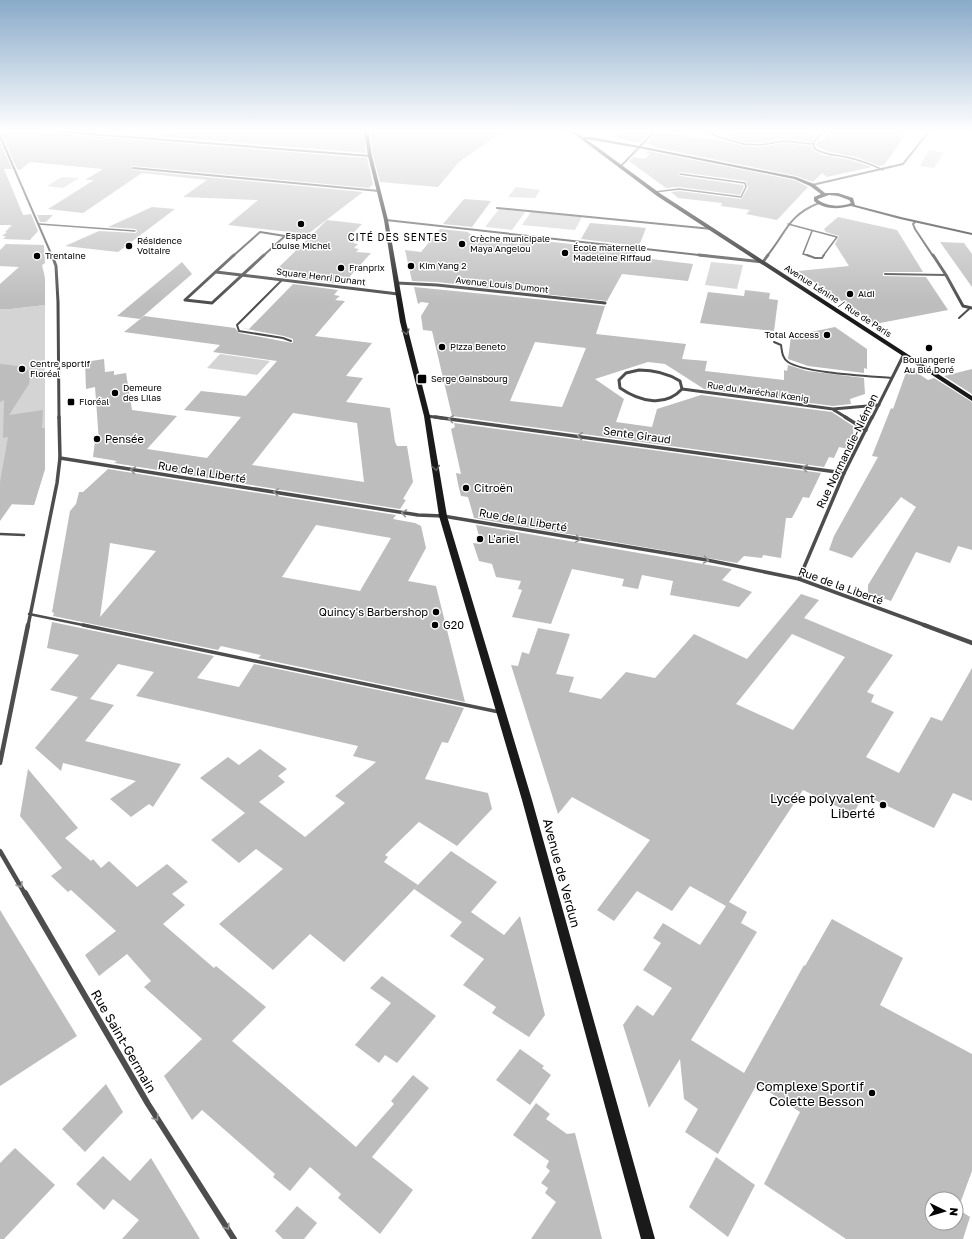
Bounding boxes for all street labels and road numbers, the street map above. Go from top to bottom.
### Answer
street label: Avenue Lénine / Rue de Paris [783,262,894,339]
street label: Square Henri Dunant [276,266,367,287]
street label: Avenue Louis Dumont [455,274,550,295]
street label: Rue du Maréchal Kœnig [706,379,810,404]
street label: Rue Normandie-Niémen [813,391,880,510]
street label: Sente Giraud [602,423,672,446]
street label: Rue de la Liberté [157,458,247,485]
street label: Rue de la Liberté [478,505,568,534]
street label: Rue de la Liberté [797,564,885,607]
street label: Avenue de Verdun [540,817,584,929]
street label: Rue Saint-Germain [88,987,160,1095]

